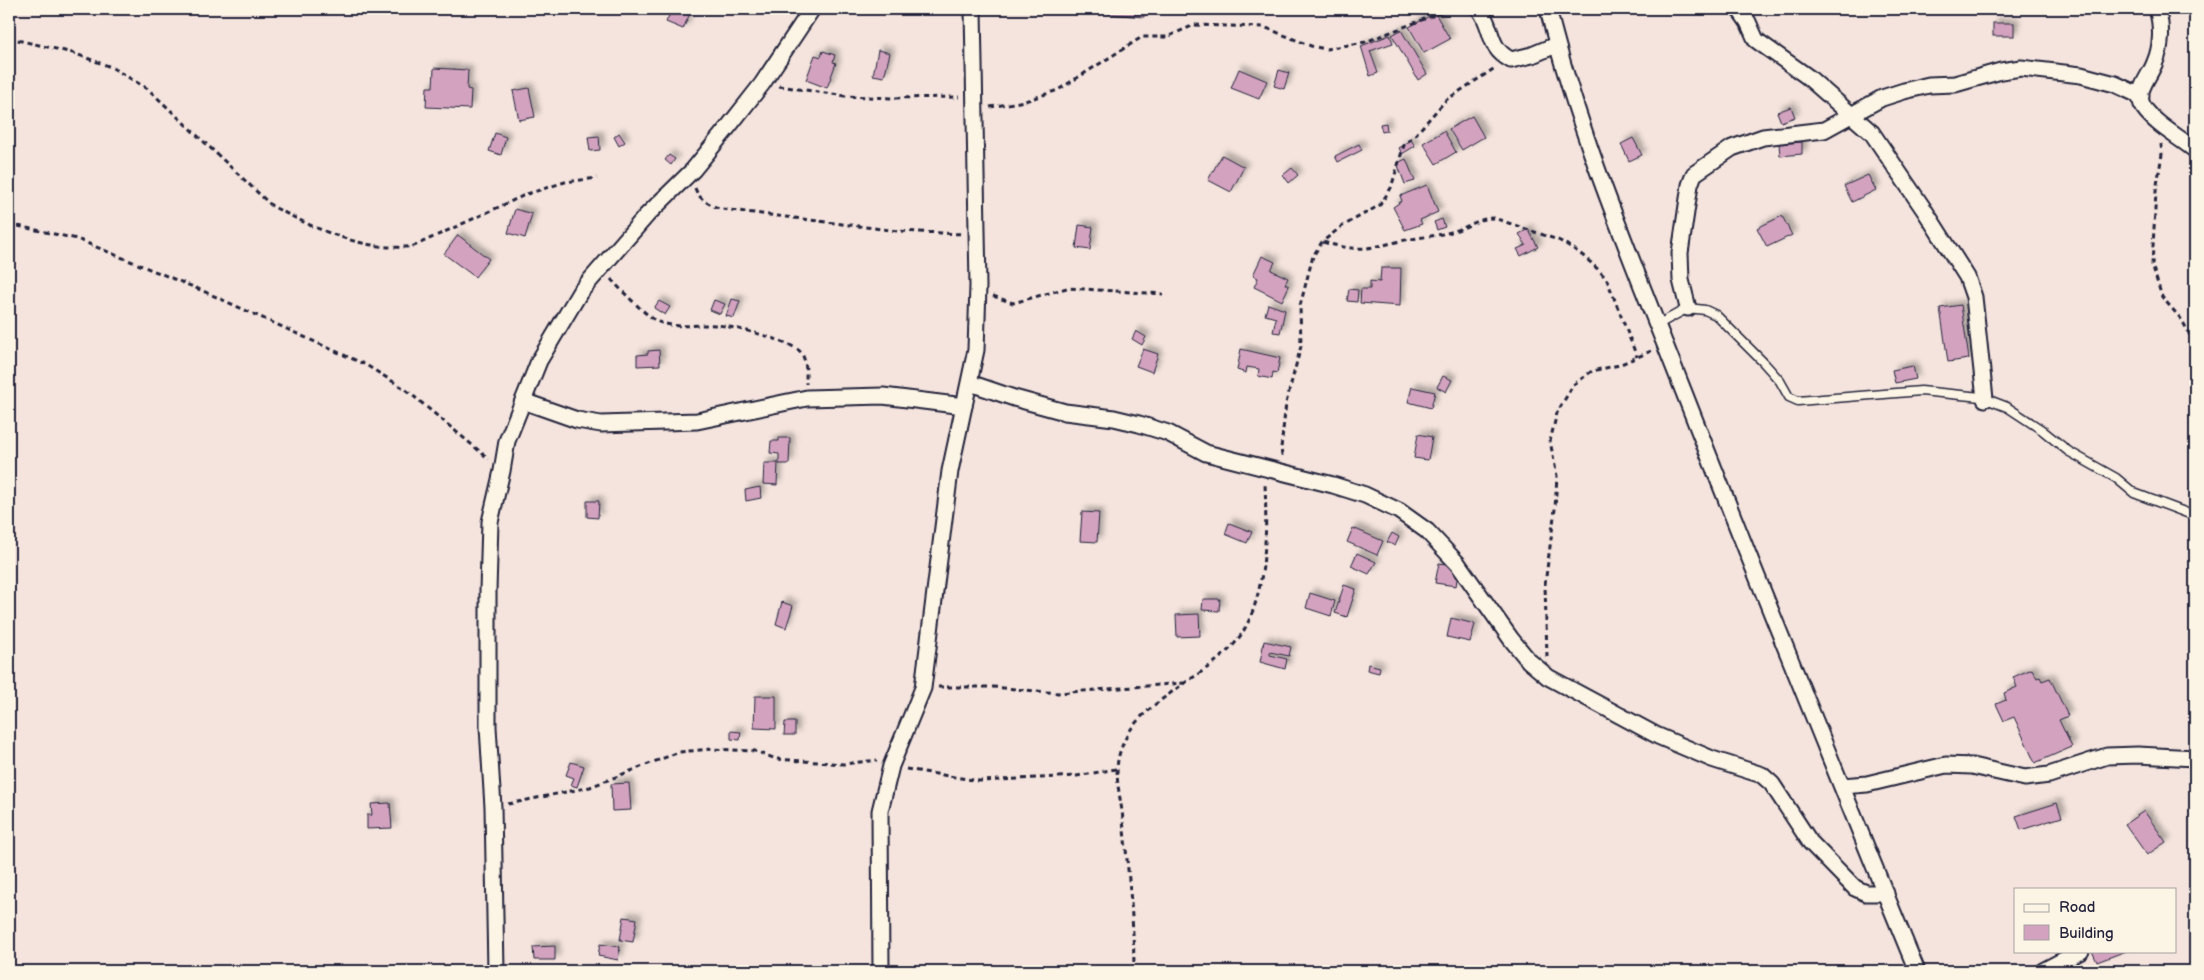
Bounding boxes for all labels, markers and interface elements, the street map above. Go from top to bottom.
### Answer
legend [2014,888,2176,952]
text: Road [2059,898,2095,917]
text: Building [2059,924,2114,943]

